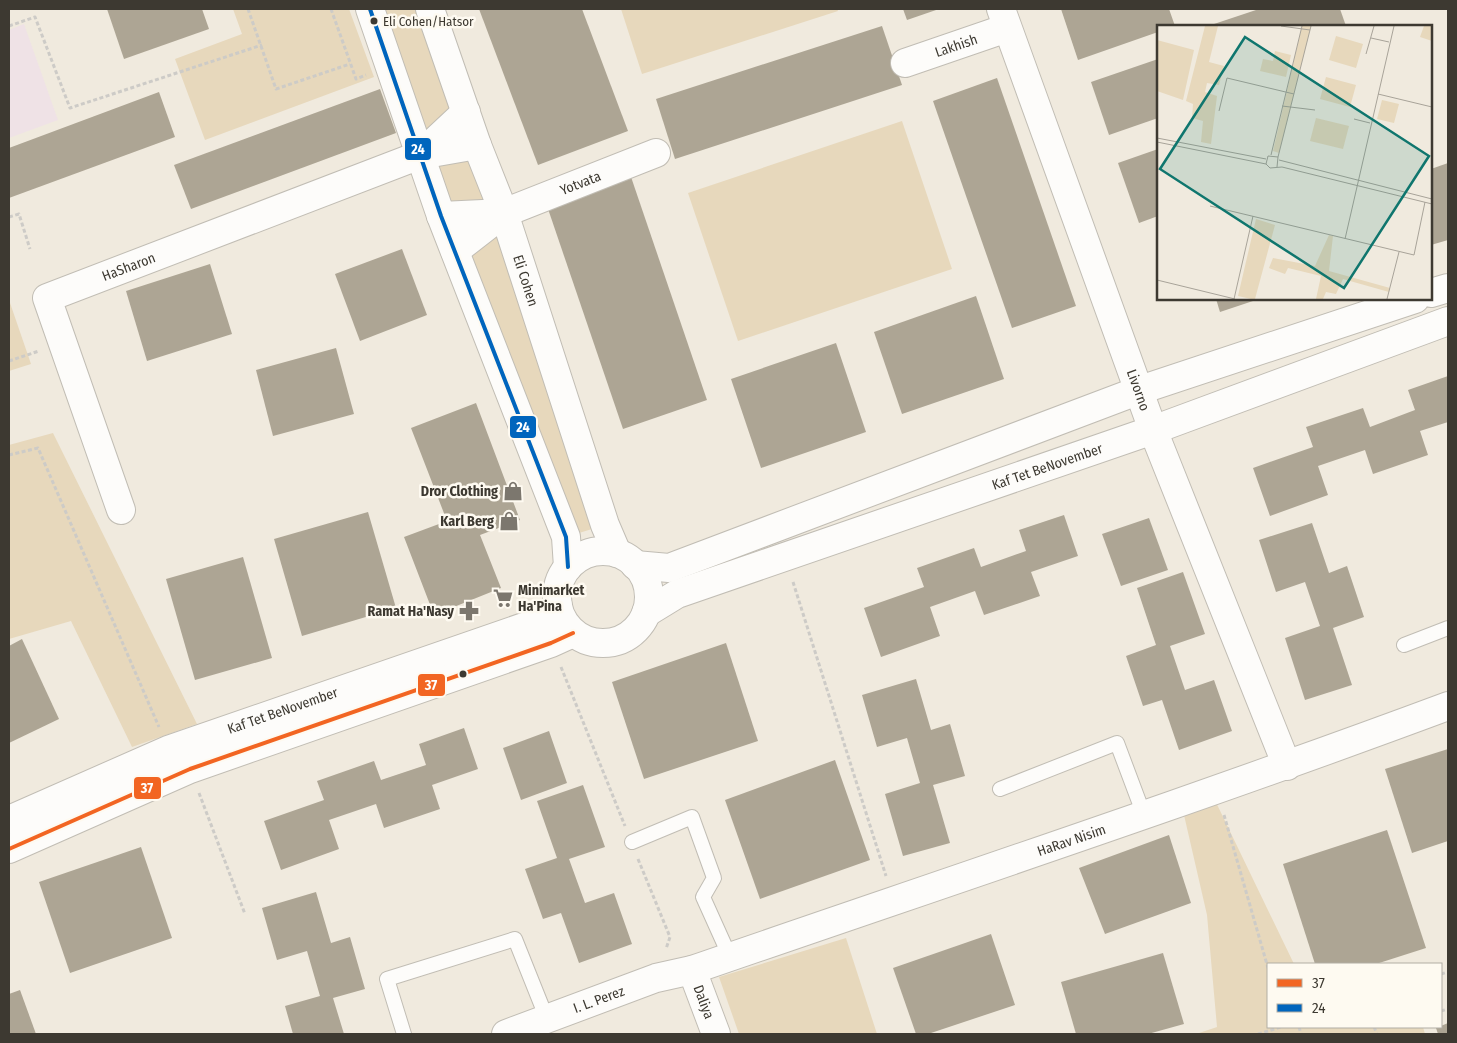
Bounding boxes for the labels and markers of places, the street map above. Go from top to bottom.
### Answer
place label: Eli Cohen/Hatsor [383,14,474,29]
marker: Eli Cohen/Hatsor [369,16,379,26]
shop icon: Dror Clothing [502,480,524,502]
place label: Dror Clothing [421,483,498,500]
shop icon: Karl Berg [498,510,520,532]
place label: Karl Berg [440,513,494,530]
place label: Minimarket Ha'Pina [518,582,585,615]
supermarket icon: Minimarket Ha'Pina [492,587,514,609]
pharmacy icon: Ramat Ha'Nasy [458,600,480,622]
place label: Ramat Ha'Nasy [368,603,454,620]
unlabelled marker [458,669,468,679]

